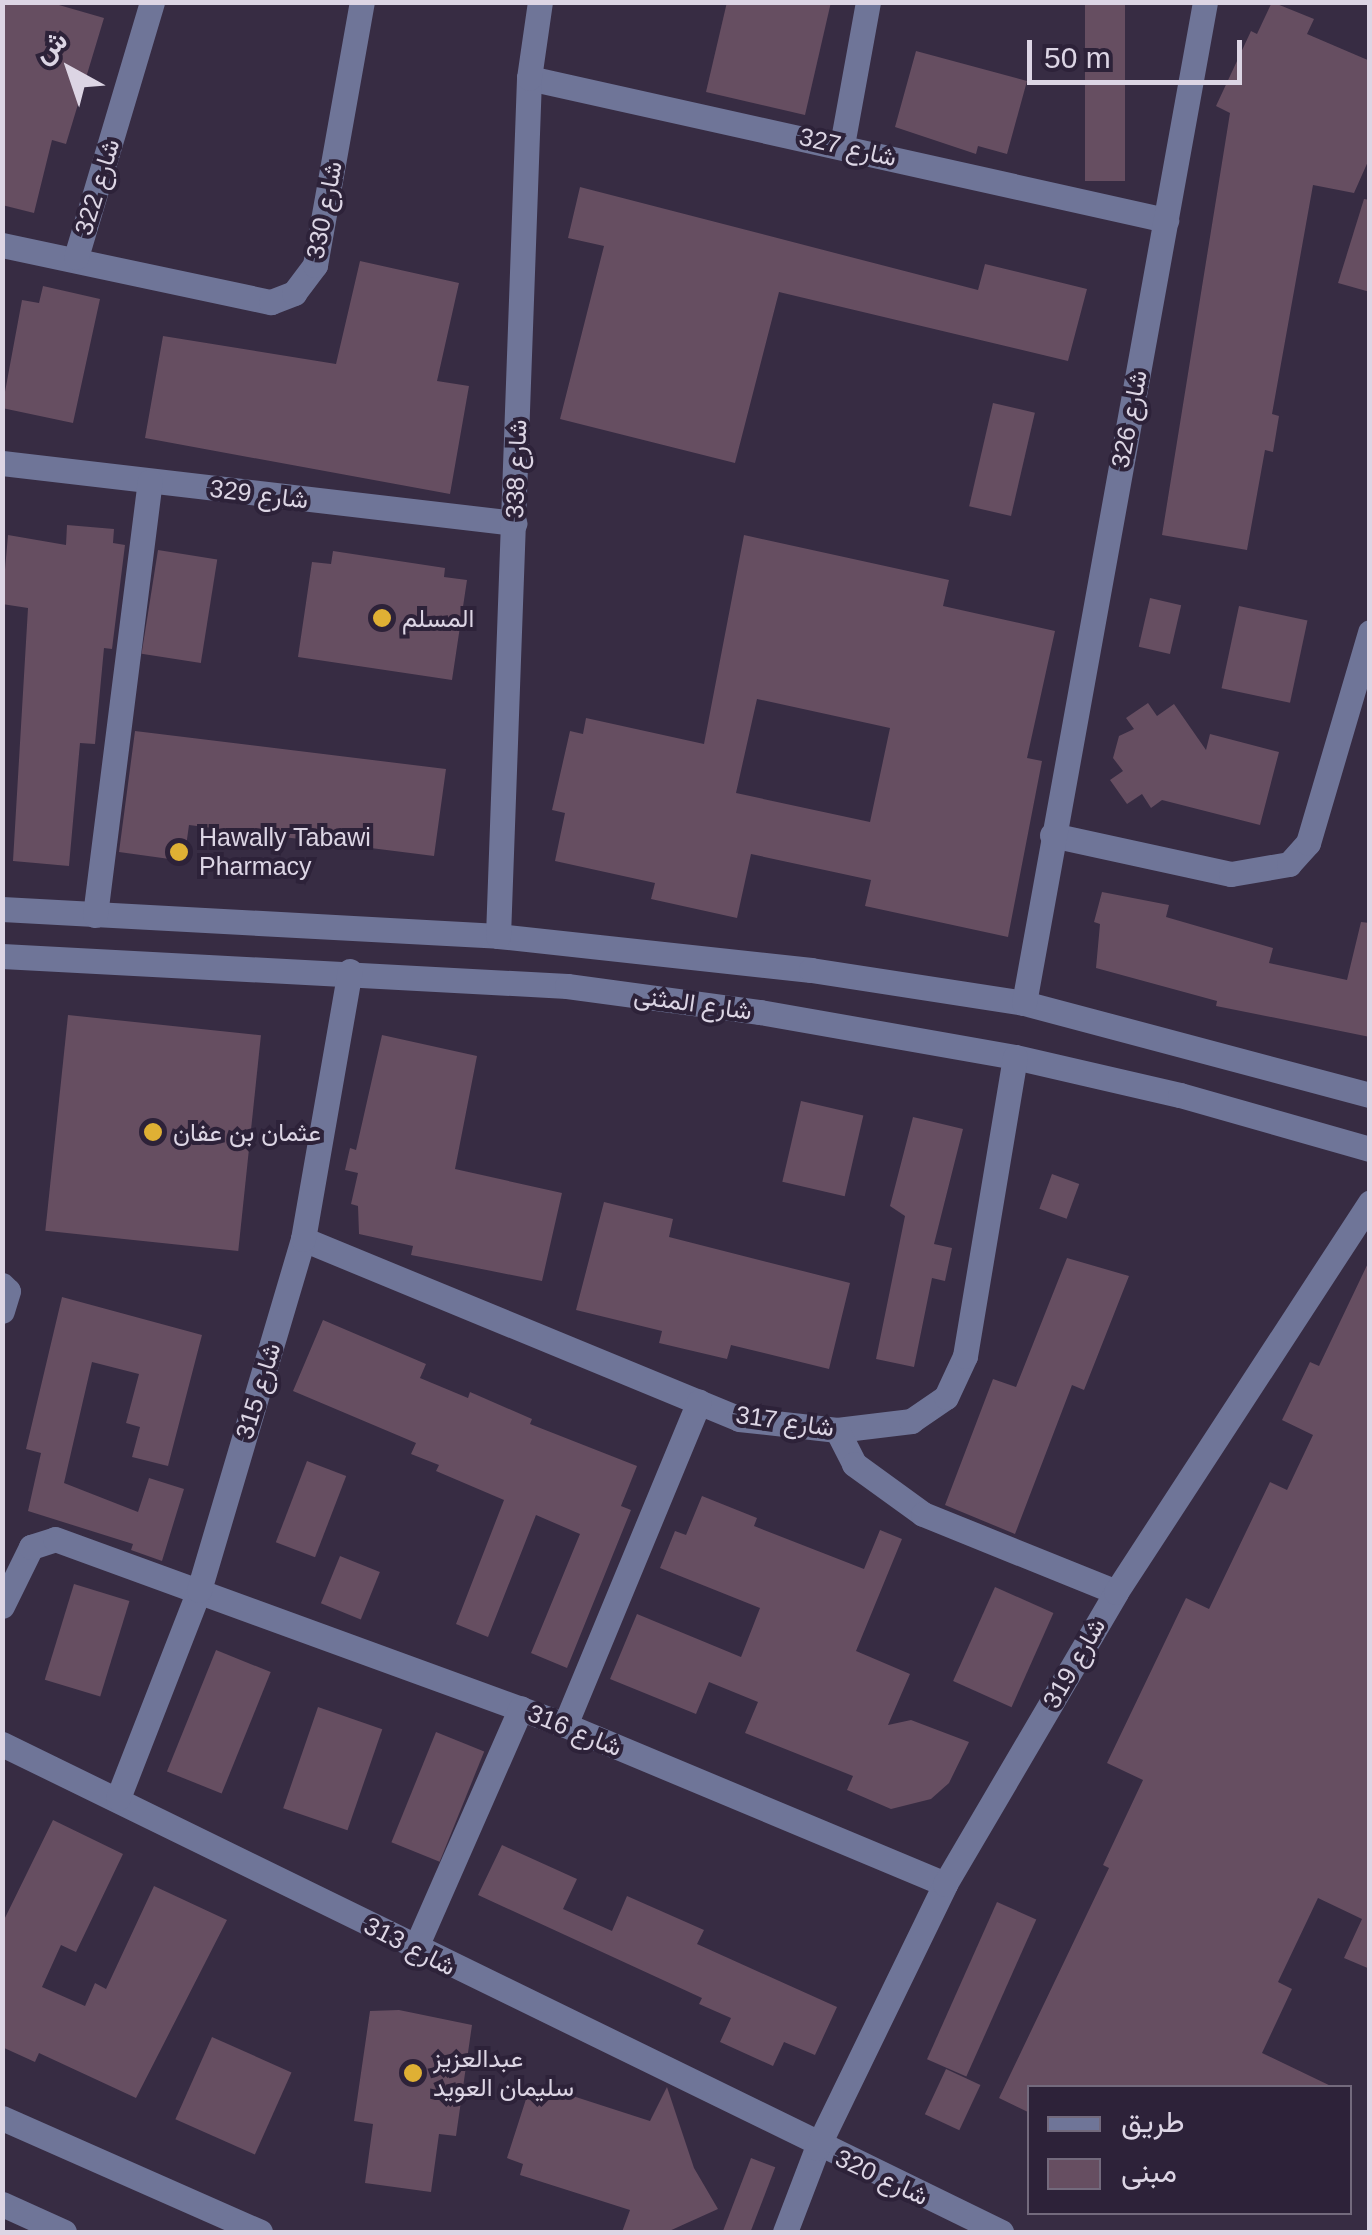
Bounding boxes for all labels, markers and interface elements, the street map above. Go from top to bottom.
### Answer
north arrow [20,20,120,120]
scale bar [1032,20,1247,82]
text: ش [28,24,73,69]
text: 50 m [1044,41,1111,74]
street label: شارع 327 [796,121,900,173]
street label: شارع 322 [68,135,126,239]
street label: شارع 330 [300,159,348,261]
street label: شارع 326 [1105,368,1153,470]
street label: شارع 338 [499,419,533,519]
street label: شارع 329 [208,473,310,515]
place label: المسلم [402,603,474,633]
marker: المسلم [371,607,393,629]
place label: Hawally Tabawi Pharmacy [199,823,371,882]
marker: Hawally Tabawi Pharmacy [168,841,190,863]
street label: شارع المثنى [632,980,754,1026]
place label: عثمان بن عفان [173,1117,321,1147]
marker: عثمان بن عفان [142,1121,164,1143]
street label: شارع 315 [229,1339,287,1443]
street label: شارع 317 [734,1399,836,1443]
street label: شارع 319 [1036,1613,1112,1713]
street label: شارع 316 [524,1698,626,1762]
street label: شارع 313 [359,1910,461,1982]
place label: عبدالعزيز سليمان العويد [433,2044,574,2103]
marker: عبدالعزيز سليمان العويد [402,2062,424,2084]
legend [1027,2085,1352,2215]
text: طريق [1121,2105,1185,2138]
street label: شارع 320 [831,2142,933,2212]
text: مبنى [1121,2155,1177,2188]

